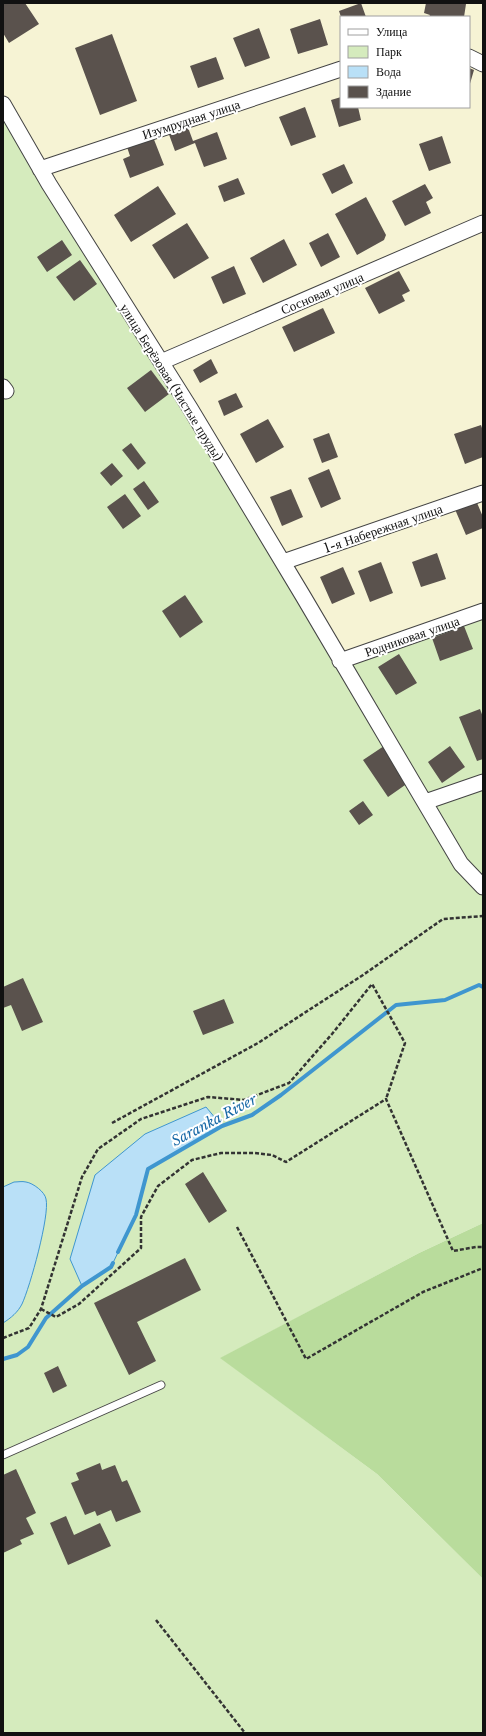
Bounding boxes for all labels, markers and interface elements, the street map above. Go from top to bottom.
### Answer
legend [340,16,470,108]
text: Улица [376,24,408,39]
text: Парк [376,44,402,59]
text: Вода [376,64,402,79]
text: Здание [376,84,411,99]
street label: Изумрудная улица [140,96,242,143]
street label: Сосновая улица [278,268,366,319]
street label: улица Берёзовая (Чистые пруды) [116,300,227,464]
street label: 1-я Набережная улица [321,500,445,557]
street label: Родниковая улица [362,612,462,661]
water label: Saranka River [168,1090,260,1150]

